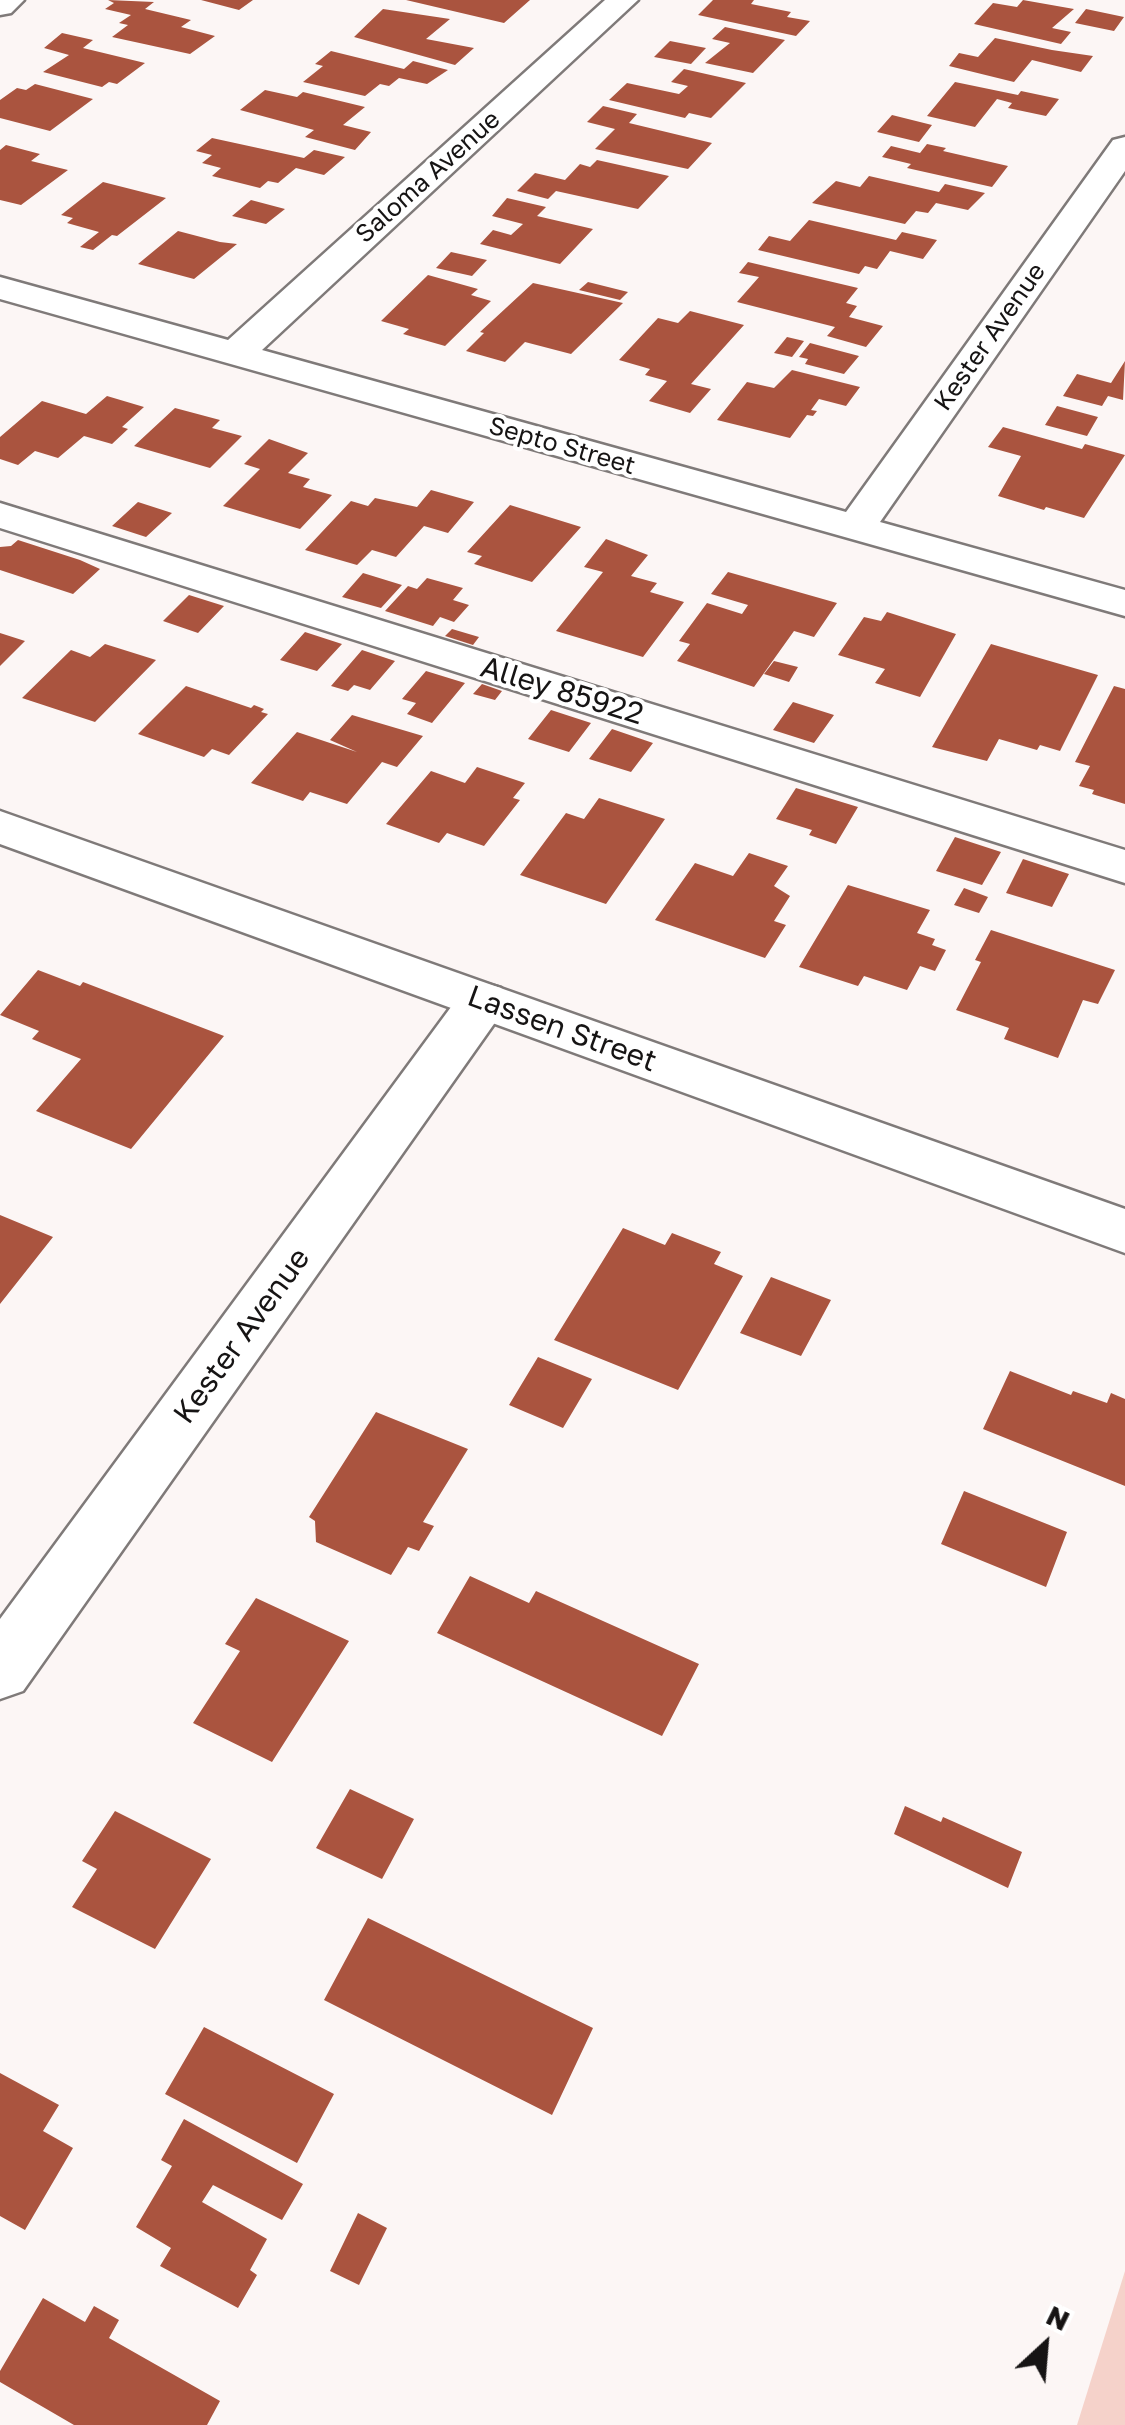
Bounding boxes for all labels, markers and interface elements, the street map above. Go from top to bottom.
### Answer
street label: Saloma Avenue [350,104,506,250]
street label: Kester Avenue [928,257,1052,417]
street label: Septo Street [485,411,639,481]
street label: Alley 85922 [476,649,648,733]
street label: Lassen Street [463,978,661,1080]
street label: Kester Avenue [166,1241,318,1431]
north arrow [995,2295,1095,2395]
text: N [1042,2298,1075,2337]

